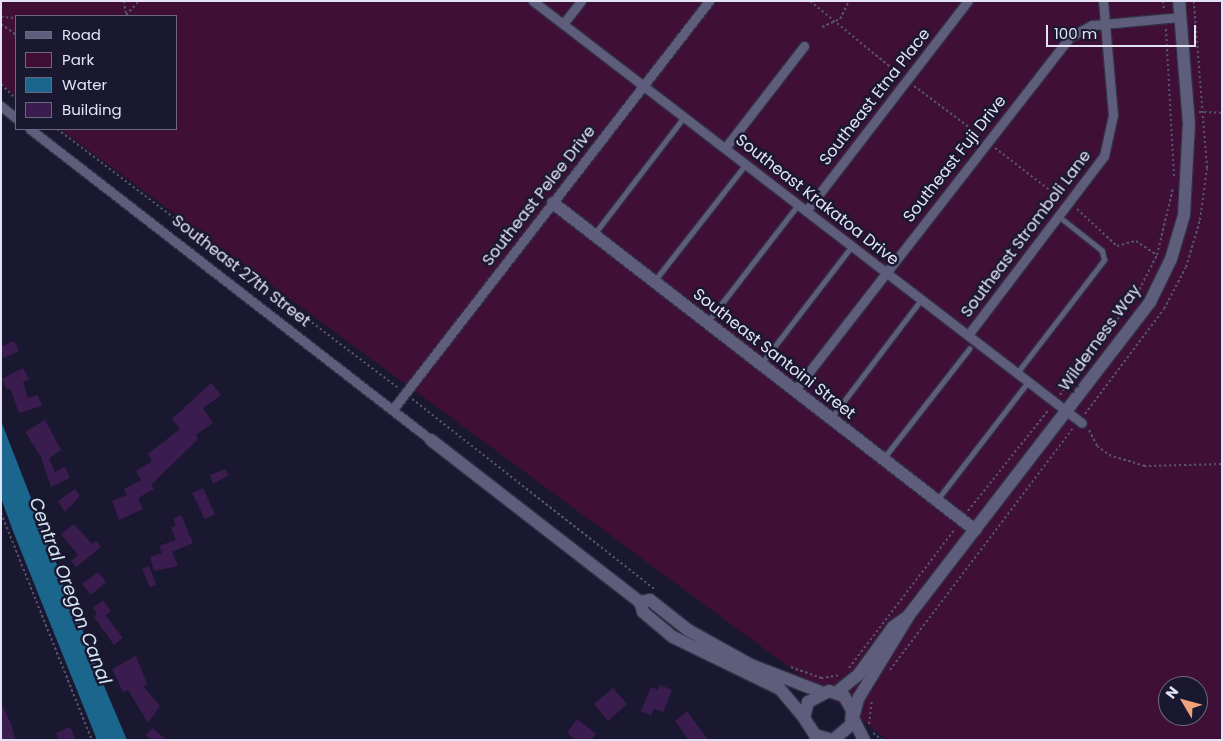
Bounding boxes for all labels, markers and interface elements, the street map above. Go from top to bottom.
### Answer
legend [15,15,178,130]
scale bar [1048,15,1198,47]
text: 100 m [1054,23,1097,44]
text: Road [62,24,101,45]
street label: Southeast Etna Place [816,25,934,169]
text: Park [62,49,94,70]
text: Water [62,74,107,95]
street label: Southeast Fuji Drive [900,92,1010,226]
text: Building [62,99,122,120]
street label: Southeast Pelee Drive [478,122,600,270]
street label: Southeast Krakatoa Drive [732,130,902,270]
street label: Southeast Stromboli Lane [957,147,1095,321]
street label: Southeast 27th Street [168,211,314,331]
street label: Wilderness Way [1055,281,1145,395]
street label: Southeast Santoini Street [689,285,859,423]
water label: Central Oregon Canal [24,494,116,688]
north arrow [1158,676,1208,726]
text: N [1161,682,1183,703]

